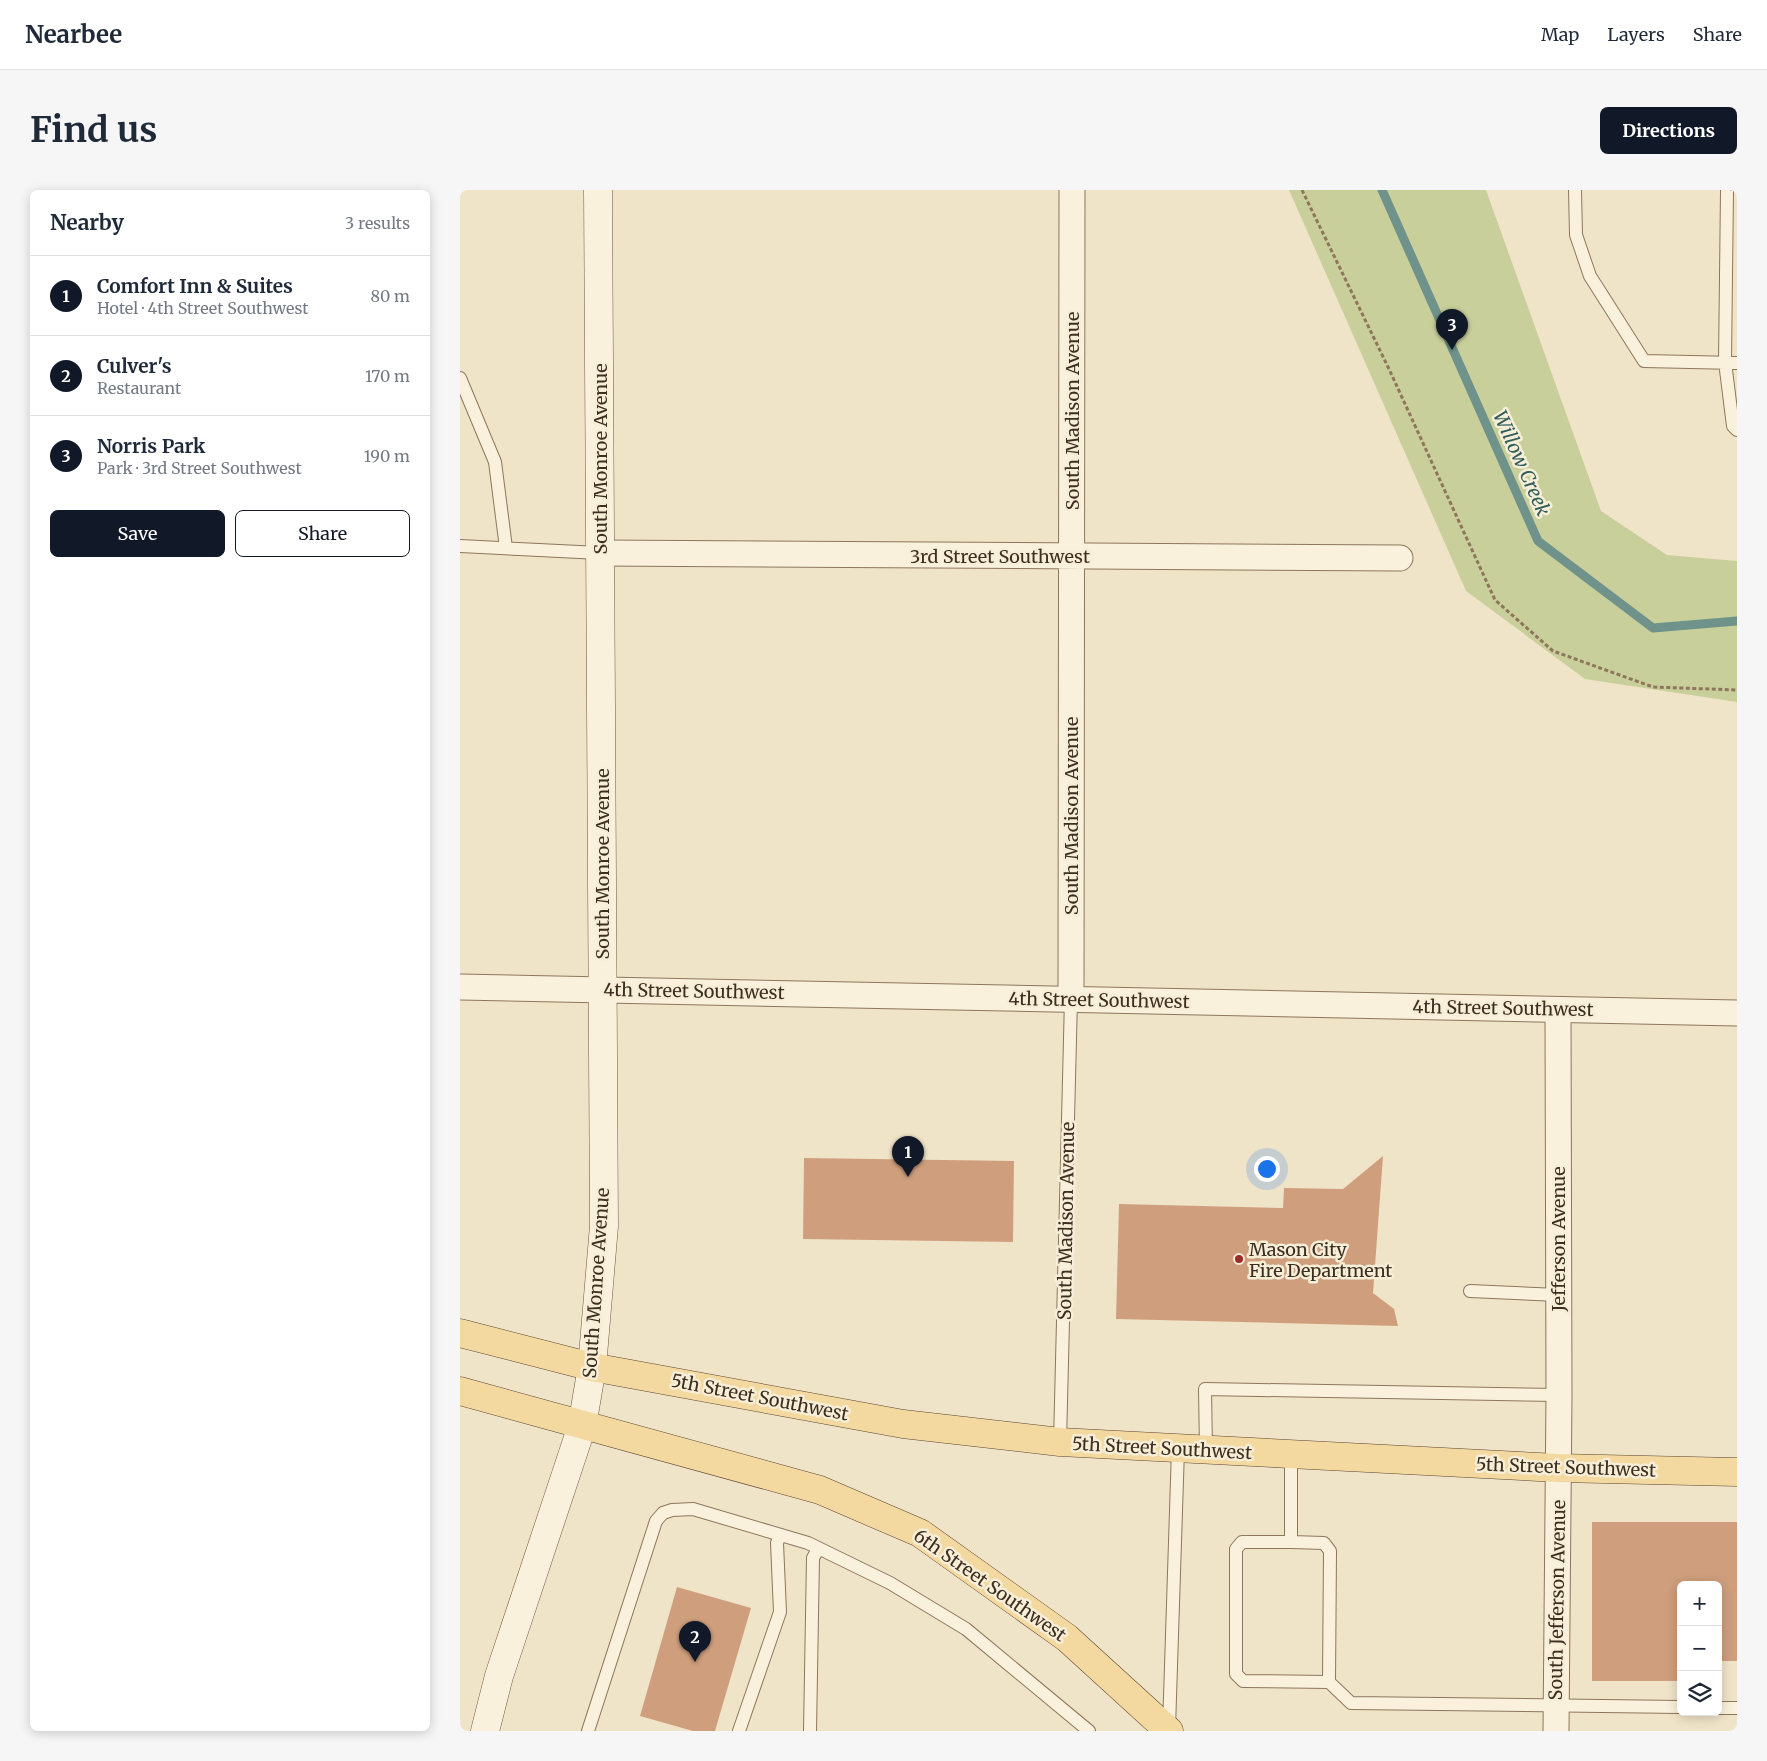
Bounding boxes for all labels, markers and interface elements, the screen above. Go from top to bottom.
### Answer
text: Nearbee [25,19,122,50]
text: Map [1541,23,1579,46]
text: Layers [1607,23,1665,46]
text: Share [1693,23,1742,46]
button: Directions [1600,107,1737,154]
text: Find us [30,108,157,152]
text: Nearby [50,209,124,236]
text: 3 results [345,213,410,233]
text: Comfort Inn & Suites [97,274,293,298]
text: 1 [62,286,70,306]
text: 80 m [371,286,410,306]
text: Hotel · 4th Street Southwest [97,298,309,318]
pin: 3 [1436,309,1468,350]
street label: South Madison Avenue [1061,312,1084,510]
text: Culver's [97,354,172,378]
street label: South Monroe Avenue [589,363,612,555]
text: 2 [61,366,71,386]
text: 170 m [365,366,410,386]
text: Restaurant [97,378,181,398]
water label: Willow Creek [1488,407,1556,520]
text: Norris Park [97,434,205,458]
text: 3 [61,446,71,466]
text: 190 m [364,446,410,466]
text: Park · 3rd Street Southwest [97,458,302,478]
button: Save [50,510,225,557]
button: Share [235,510,410,557]
street label: 3rd Street Southwest [910,545,1090,568]
street label: South Madison Avenue [1060,717,1083,915]
street label: South Monroe Avenue [591,768,614,960]
street label: 4th Street Southwest [603,978,785,1004]
street label: 4th Street Southwest [1008,987,1190,1013]
street label: 4th Street Southwest [1412,995,1594,1021]
street label: South Madison Avenue [1053,1122,1079,1320]
pin: 1 [892,1136,924,1177]
your location [1254,1156,1280,1182]
street label: Jefferson Avenue [1547,1166,1570,1313]
street label: South Monroe Avenue [578,1187,614,1379]
place label: Mason City Fire Department [1249,1238,1392,1282]
marker: Mason City Fire Department [1233,1253,1245,1265]
street label: 5th Street Southwest [669,1369,851,1425]
street label: 5th Street Southwest [1071,1432,1253,1464]
street label: 5th Street Southwest [1476,1452,1656,1482]
street label: South Jefferson Avenue [1544,1499,1570,1701]
street label: 6th Street Southwest [909,1524,1071,1646]
map controls [1677,1581,1722,1716]
button: + [1677,1581,1722,1626]
pin: 2 [679,1621,711,1662]
button: − [1677,1626,1722,1671]
button: layers [1677,1671,1722,1716]

